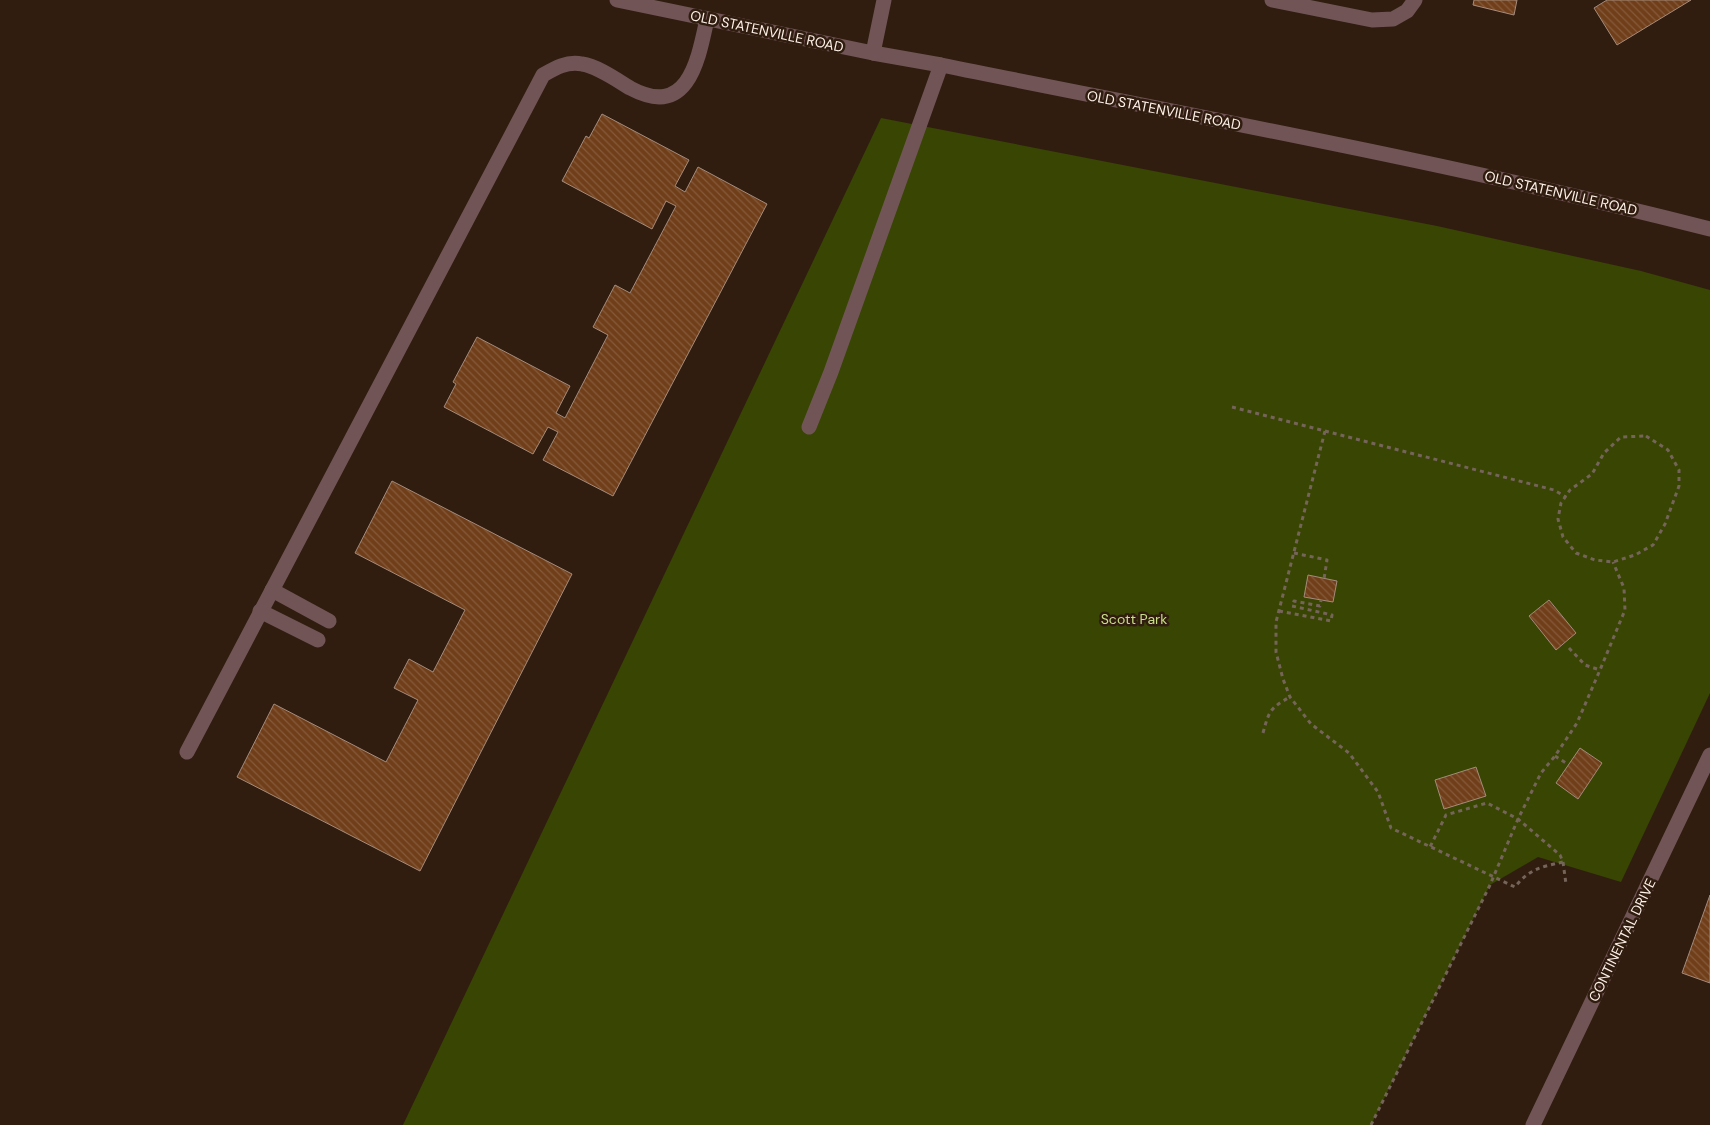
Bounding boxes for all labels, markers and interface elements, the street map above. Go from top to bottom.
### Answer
street label: OLD STATENVILLE ROAD [689,6,845,56]
street label: OLD STATENVILLE ROAD [1086,86,1242,134]
street label: OLD STATENVILLE ROAD [1483,167,1639,219]
park label: Scott Park [1101,610,1167,628]
street label: CONTINENTAL DRIVE [1584,875,1660,1004]

